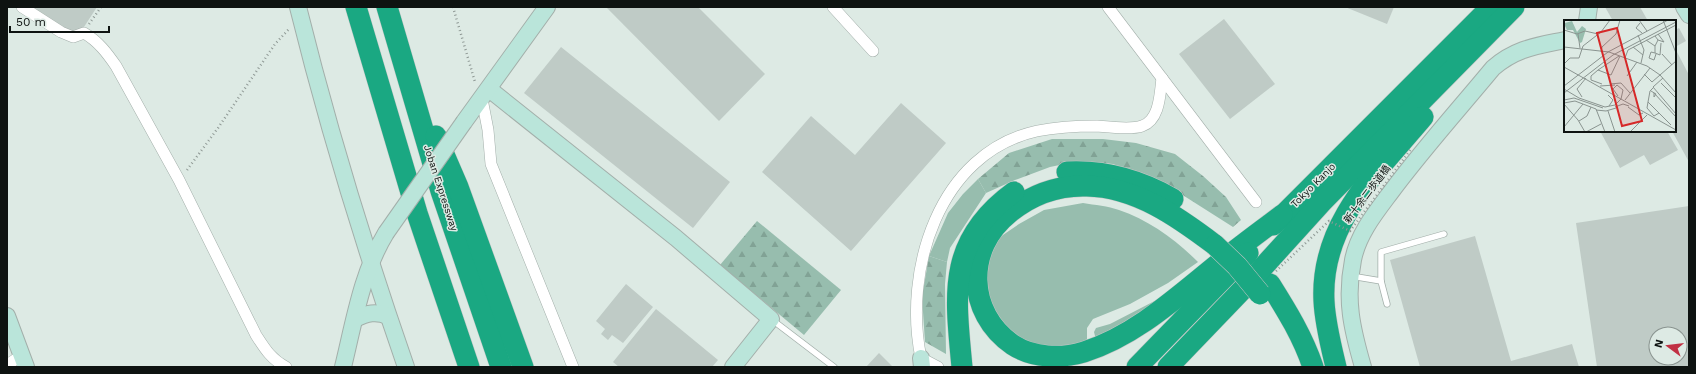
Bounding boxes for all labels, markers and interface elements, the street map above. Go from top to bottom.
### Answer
scale bar [10,8,109,34]
text: 50 m [16,15,46,29]
inset map [1564,20,1676,132]
street label: Joban Expressway [422,144,460,233]
street label: Tokyo Kanjo [1289,161,1337,209]
street label: 新十余二歩道橋 [1342,163,1392,225]
north arrow [1648,326,1688,366]
text: N [1651,338,1666,349]

